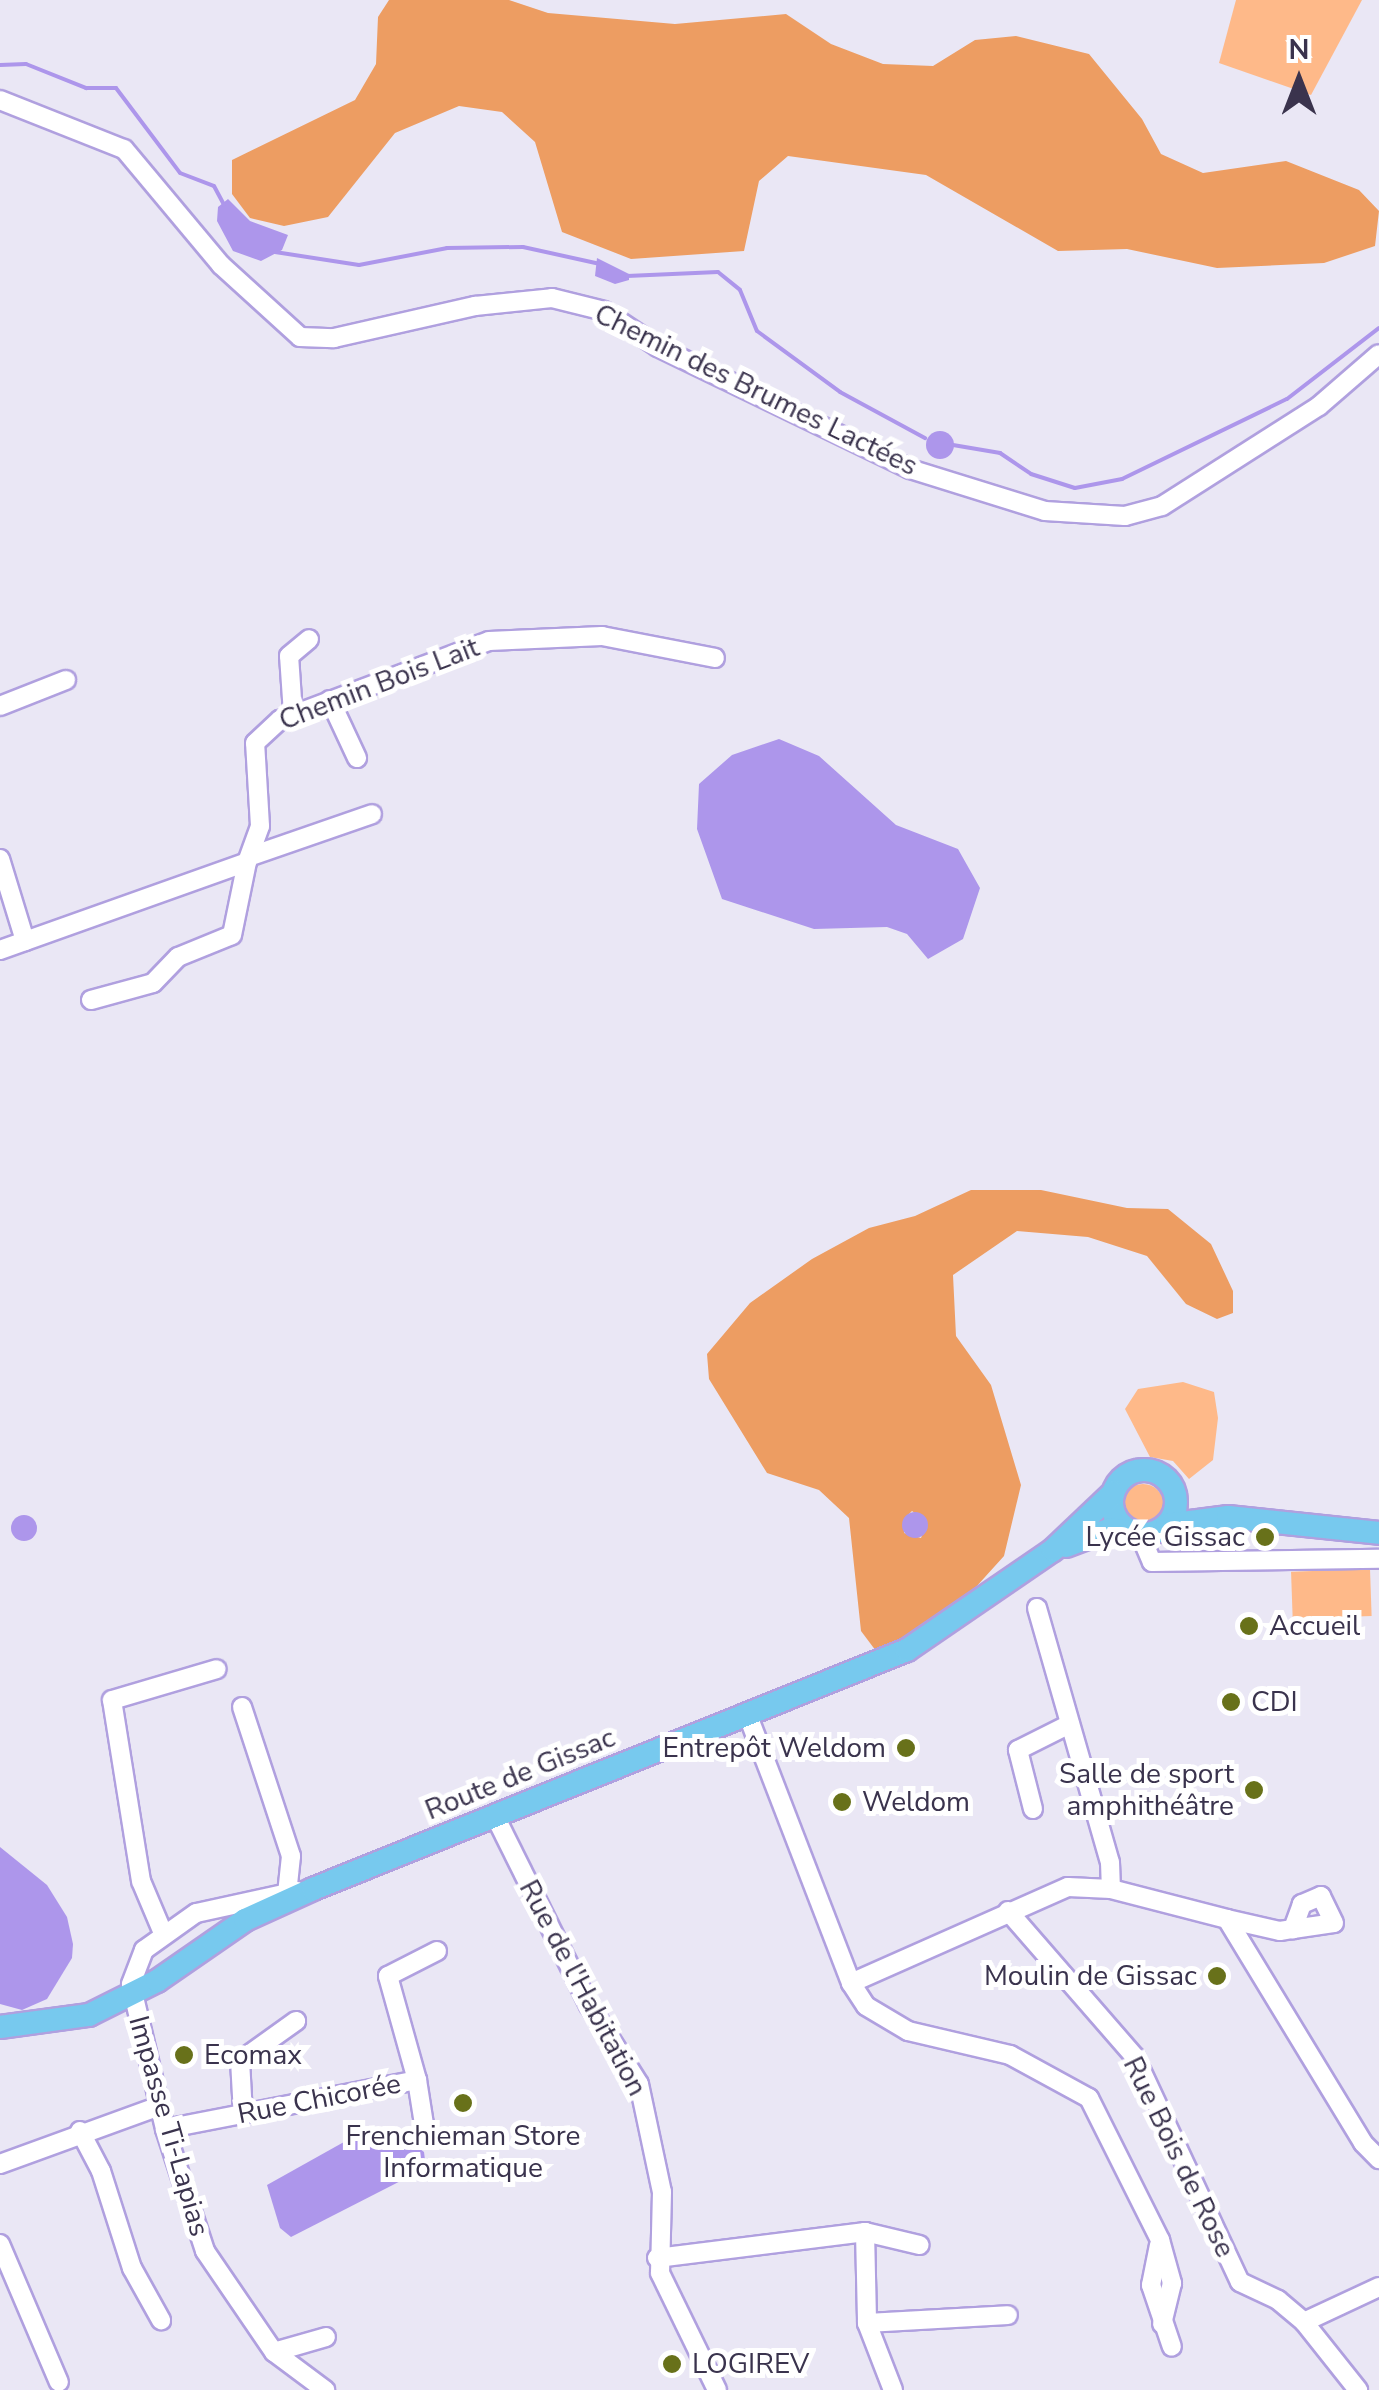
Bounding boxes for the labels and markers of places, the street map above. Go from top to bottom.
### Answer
place label: Lycée Gissac [1086,1520,1245,1554]
marker: Lycée Gissac [1254,1526,1276,1548]
place label: Accueil [1269,1609,1360,1643]
marker: Accueil [1238,1615,1260,1637]
place label: CDI [1251,1685,1298,1719]
marker: CDI [1220,1691,1242,1713]
place label: Entrepôt Weldom [662,1731,886,1765]
marker: Entrepôt Weldom [895,1737,917,1759]
place label: Salle de sport amphithéâtre [1059,1757,1234,1823]
marker: Salle de sport amphithéâtre [1243,1779,1265,1801]
place label: Weldom [862,1785,970,1819]
marker: Weldom [831,1791,853,1813]
place label: Moulin de Gissac [984,1959,1197,1993]
marker: Moulin de Gissac [1206,1965,1228,1987]
place label: Ecomax [204,2038,302,2072]
marker: Ecomax [173,2044,195,2066]
marker: Frenchieman Store Informatique [452,2092,474,2114]
place label: Frenchieman Store Informatique [345,2119,581,2185]
place label: LOGIREV [692,2347,809,2381]
marker: LOGIREV [661,2353,683,2375]

